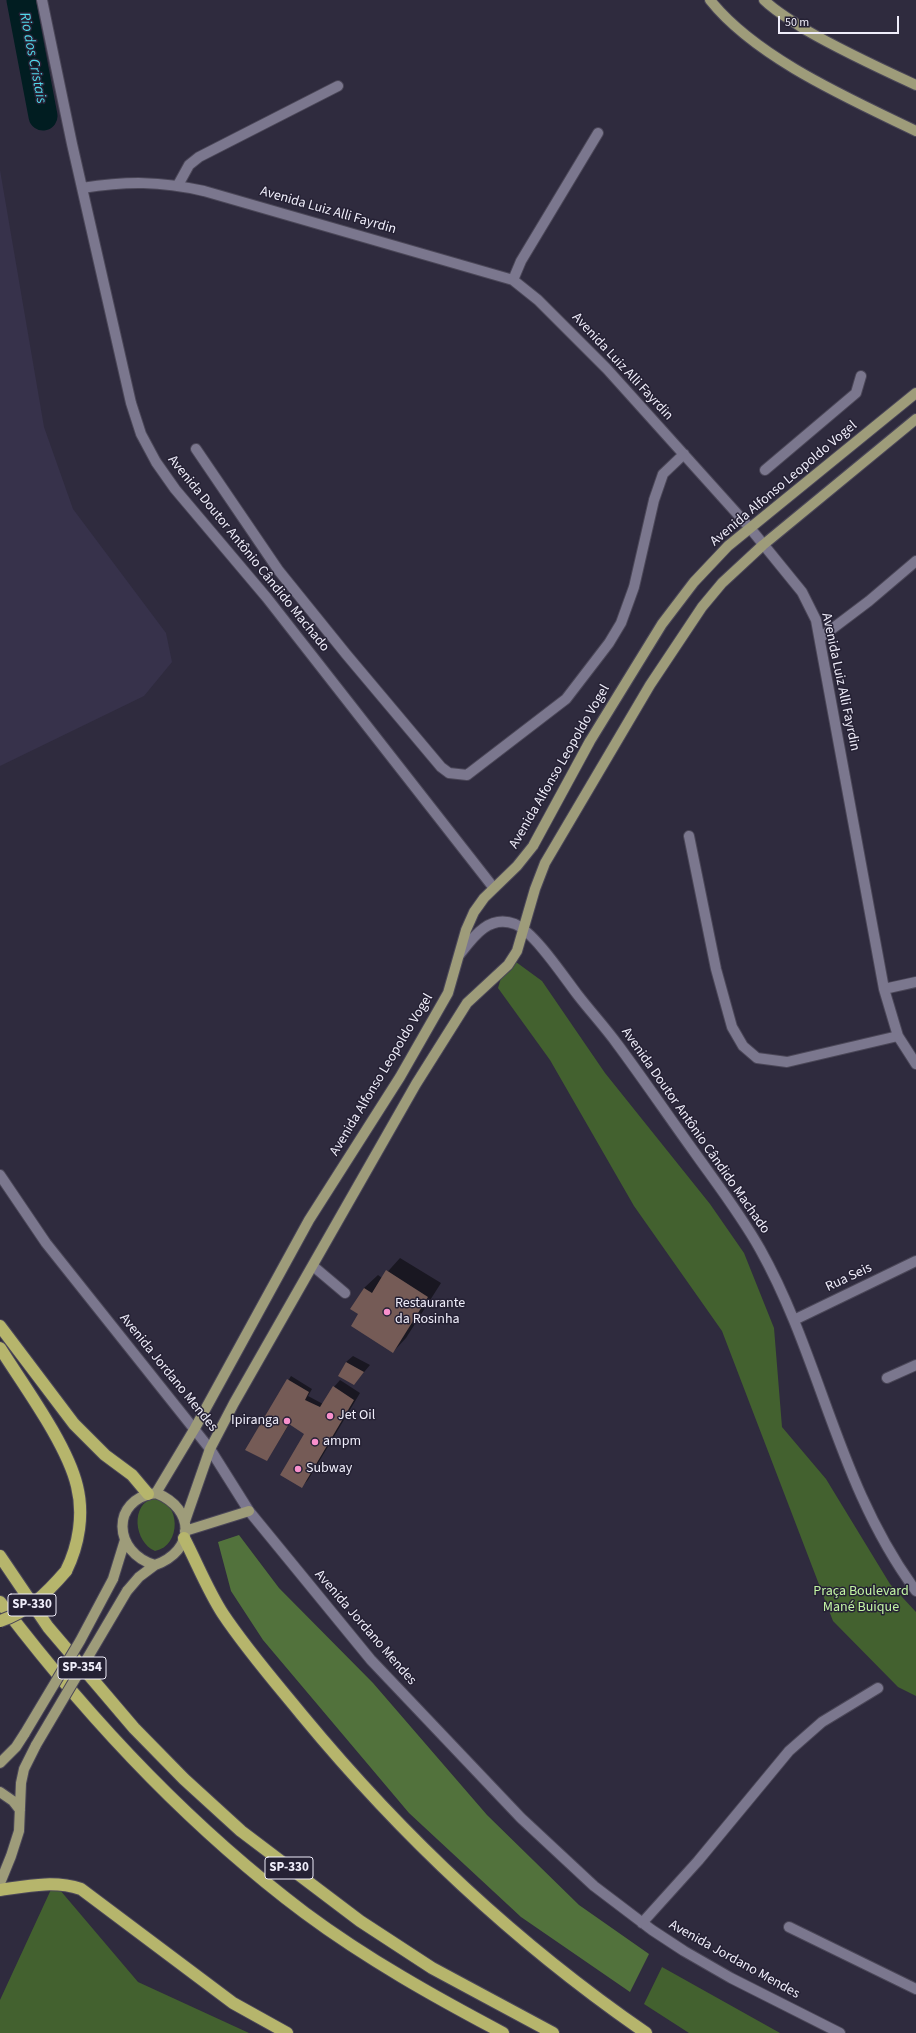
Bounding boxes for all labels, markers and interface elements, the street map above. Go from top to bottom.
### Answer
scale bar [780,8,901,34]
water label: Rio dos Cristais [14,11,50,105]
text: 50 m [785,14,809,31]
street label: Avenida Luiz Alli Fayrdin [258,184,398,238]
street label: Avenida Luiz Alli Fayrdin [568,310,676,424]
street label: Avenida Alfonso Leopoldo Vogel [707,418,861,550]
street label: Avenida Doutor Antônio Cândido Machado [163,452,333,656]
street label: Avenida Luiz Alli Fayrdin [817,611,863,753]
street label: Avenida Alfonso Leopoldo Vogel [506,682,614,852]
street label: Avenida Alfonso Leopoldo Vogel [327,991,437,1159]
street label: Avenida Doutor Antônio Cândido Machado [617,1025,773,1237]
street label: Rua Seis [823,1260,875,1296]
place label: Restaurante da Rosinha [395,1296,465,1328]
marker: Restaurante da Rosinha [382,1307,392,1317]
street label: Avenida Jordano Mendes [115,1311,221,1435]
place label: Jet Oil [338,1408,375,1424]
marker: Jet Oil [325,1411,335,1421]
place label: Ipiranga [231,1413,279,1429]
marker: Ipiranga [282,1416,292,1426]
place label: ampm [323,1434,361,1450]
marker: ampm [310,1437,320,1447]
place label: Subway [306,1461,352,1477]
marker: Subway [293,1464,303,1474]
street label: Avenida Jordano Mendes [310,1567,420,1689]
park label: Praça Boulevard Mané Buique [813,1584,909,1616]
road number: SP-330 [8,1594,56,1616]
road number: SP-354 [58,1657,106,1679]
road number: SP-330 [265,1857,313,1879]
street label: Avenida Jordano Mendes [666,1917,802,2003]

